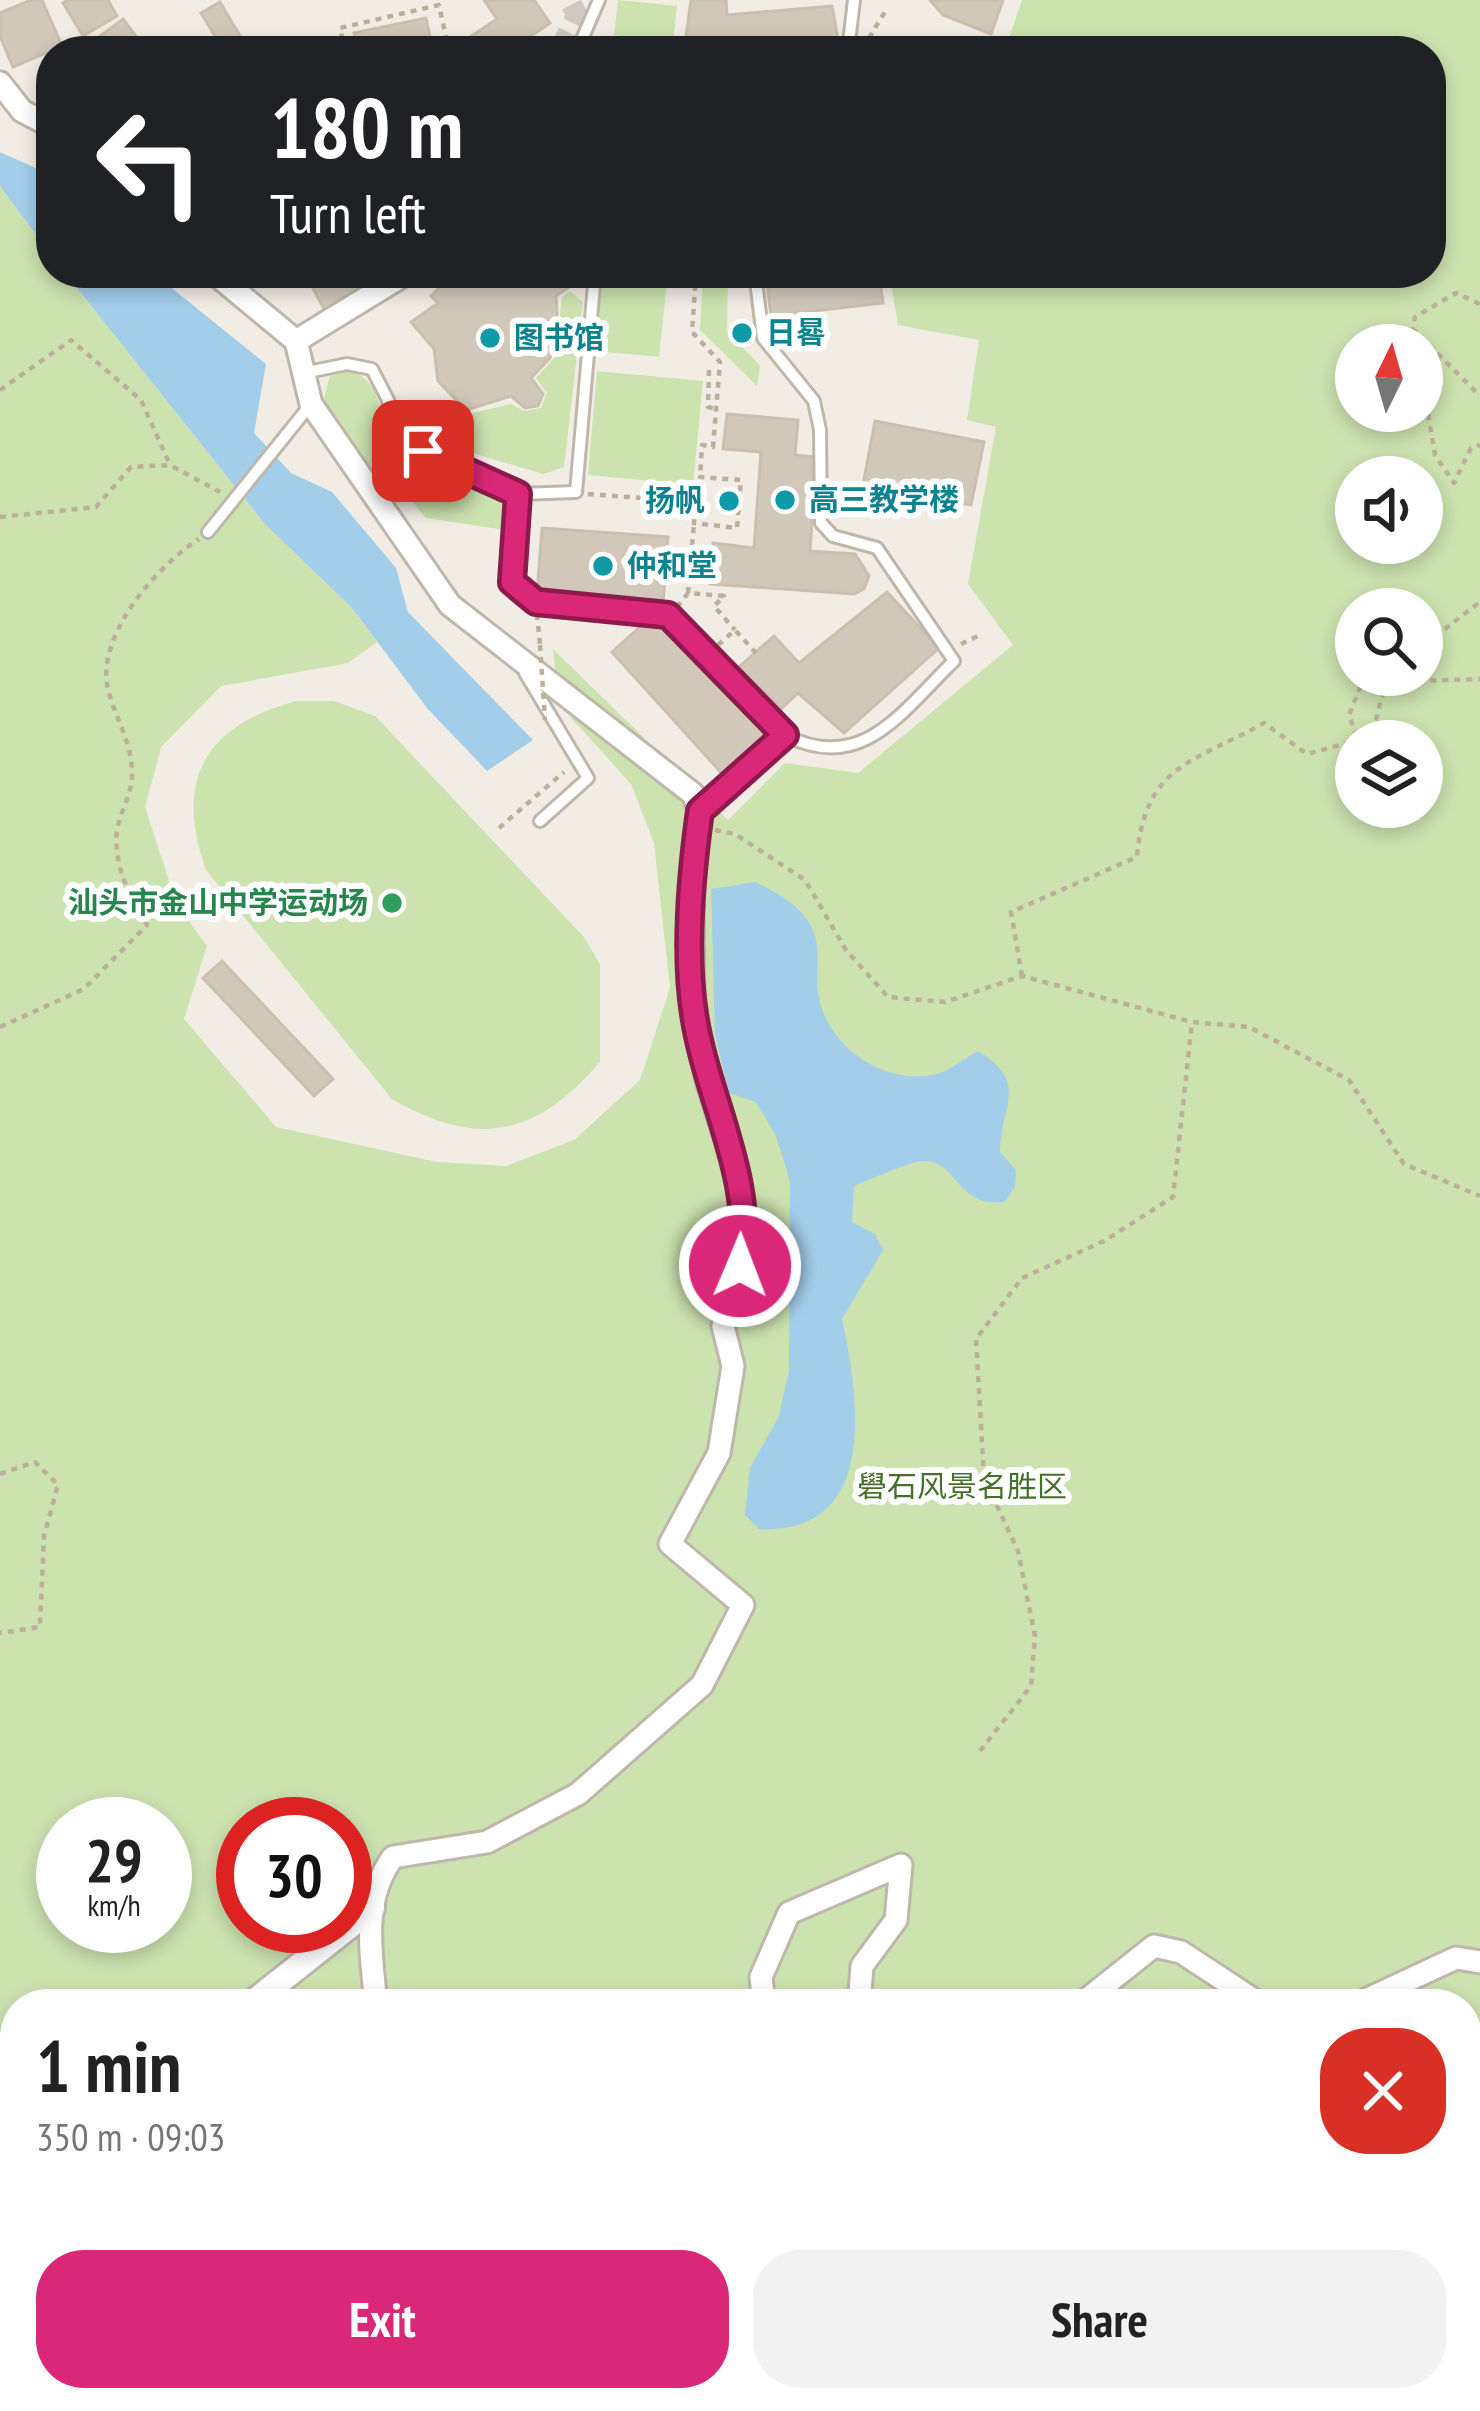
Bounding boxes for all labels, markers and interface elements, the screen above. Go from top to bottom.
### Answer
text: 180 m [270,72,463,181]
icon: left [72,84,228,240]
text: Turn left [270,178,426,248]
place label: 日晷 [766,312,826,351]
place label: 图书馆 [514,317,604,356]
marker: 日晷 [729,320,755,346]
north arrow [1335,324,1443,432]
map controls [1335,324,1443,828]
marker: 图书馆 [477,325,503,351]
pin [372,400,474,502]
icon: arrive [390,418,456,484]
button: sound [1335,456,1443,564]
place label: 高三教学楼 [809,479,959,518]
place label: 扬帆 [645,480,705,519]
marker: 高三教学楼 [772,487,798,513]
marker: 扬帆 [716,488,742,514]
place label: 仲和堂 [627,545,717,584]
marker: 仲和堂 [590,553,616,579]
button: search [1335,588,1443,696]
button: layers [1335,720,1443,828]
place label: 汕头市金山中学运动场 [68,882,368,921]
marker: 汕头市金山中学运动场 [379,890,405,916]
position arrow [677,1203,803,1329]
park label: 礐石风景名胜区 [857,1466,1067,1505]
speed limit sign: 30 [216,1797,372,1953]
text: 29 [85,1821,143,1899]
text: km/h [87,1885,141,1924]
text: 1 min [36,2019,181,2112]
button: close [1320,2028,1446,2154]
text: 350 m · 09:03 [36,2111,225,2162]
button: Exit [36,2250,729,2388]
button: Share [753,2250,1446,2388]

